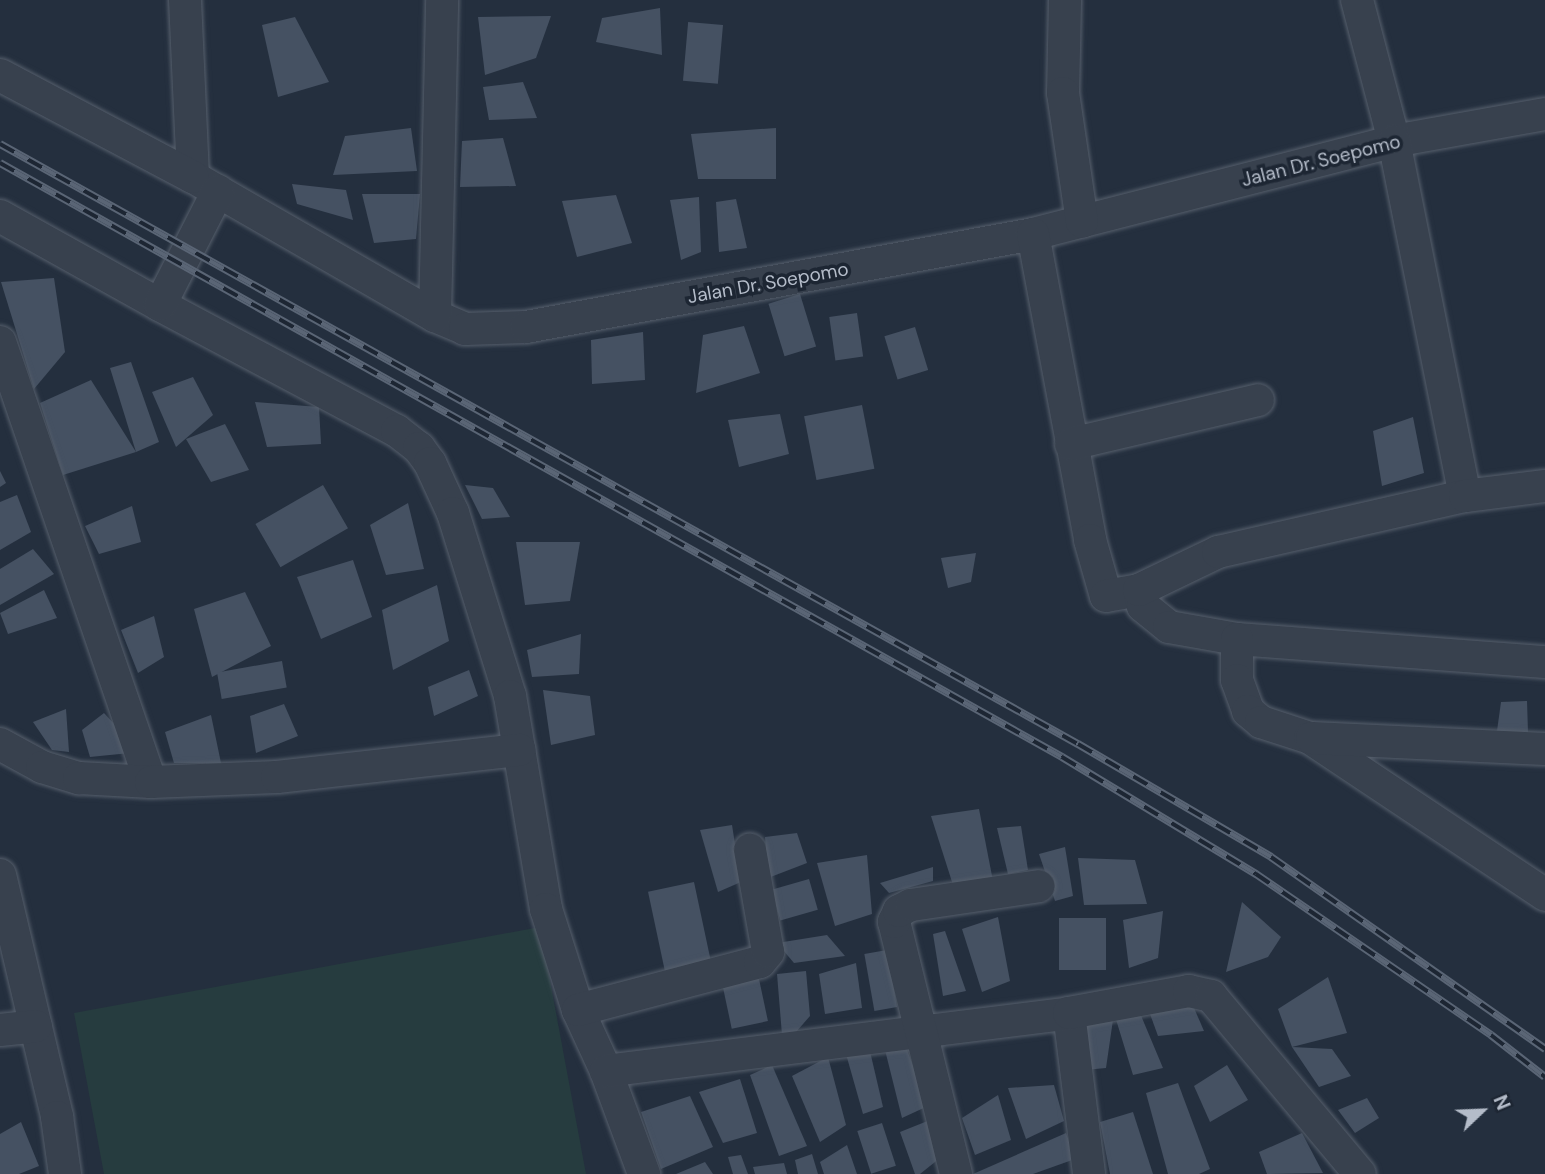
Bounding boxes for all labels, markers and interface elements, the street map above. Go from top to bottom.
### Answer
street label: Jalan Dr. Soepomo [1239,130,1403,192]
street label: Jalan Dr. Soepomo [686,258,850,308]
north arrow [1447,1076,1517,1146]
text: N [1488,1091,1516,1114]

